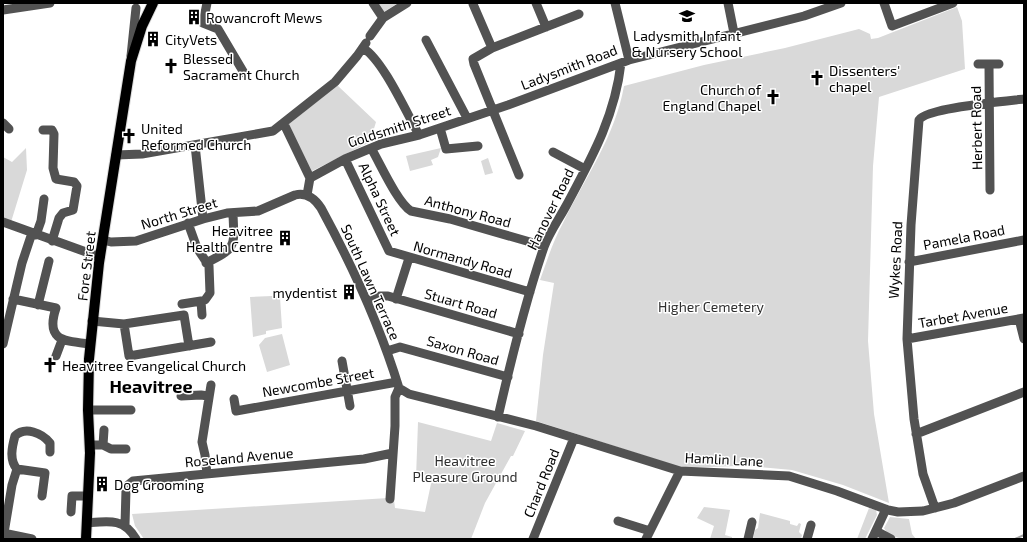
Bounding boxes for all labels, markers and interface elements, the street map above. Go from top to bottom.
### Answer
school or university icon: Ladysmith Infant & Nursery School [678,7,696,25]
building icon: Rowancroft Mews [185,8,203,26]
place label: Rowancroft Mews [206,9,322,26]
place label: Ladysmith Infant & Nursery School [632,27,743,60]
building icon: CityVets [144,30,162,48]
place label: CityVets [165,31,217,48]
street label: Ladysmith Road [518,41,620,93]
place label: Blessed Sacrament Church [183,50,300,83]
church icon: Blessed Sacrament Church [162,57,180,75]
place label: Dissenters' chapel [829,62,900,95]
church icon: Dissenters' chapel [808,69,826,87]
place label: Church of England Chapel [662,81,762,114]
street label: Herbert Road [967,86,985,170]
church icon: Church of England Chapel [764,88,782,106]
street label: Goldsmith Street [345,101,453,151]
place label: United Reformed Church [141,120,251,153]
church icon: United Reformed Church [120,127,138,145]
street label: Alpha Street [356,160,404,238]
street label: Hanover Road [523,165,577,253]
street label: Anthony Road [423,191,513,231]
street label: North Street [139,193,219,233]
street label: South Lawn Terrace [338,221,404,343]
street label: Wykes Road [884,221,906,299]
street label: Pamela Road [922,221,1006,253]
place label: Heavitree Health Centre [186,222,273,255]
building icon: Heavitree Health Centre [276,229,294,247]
street label: Fore Street [73,230,99,302]
street label: Normandy Road [412,237,514,281]
building icon: mydentist [340,283,358,301]
place label: mydentist [272,284,337,301]
street label: Stuart Road [423,284,499,322]
park label: Higher Cemetery [658,298,765,315]
street label: Tarbet Avenue [917,299,1009,331]
street label: Saxon Road [425,332,501,368]
church icon: Heavitree Evangelical Church [41,356,59,374]
place label: Heavitree Evangelical Church [62,357,246,374]
street label: Newcombe Street [261,364,375,400]
district label: Heavitree [109,375,193,397]
street label: Roseland Avenue [184,444,294,470]
street label: Chard Road [520,446,562,520]
street label: Hamlin Lane [684,448,764,470]
park label: Heavitree Pleasure Ground [412,452,518,485]
building icon: Dog Grooming [93,475,111,493]
place label: Dog Grooming [114,476,204,493]

